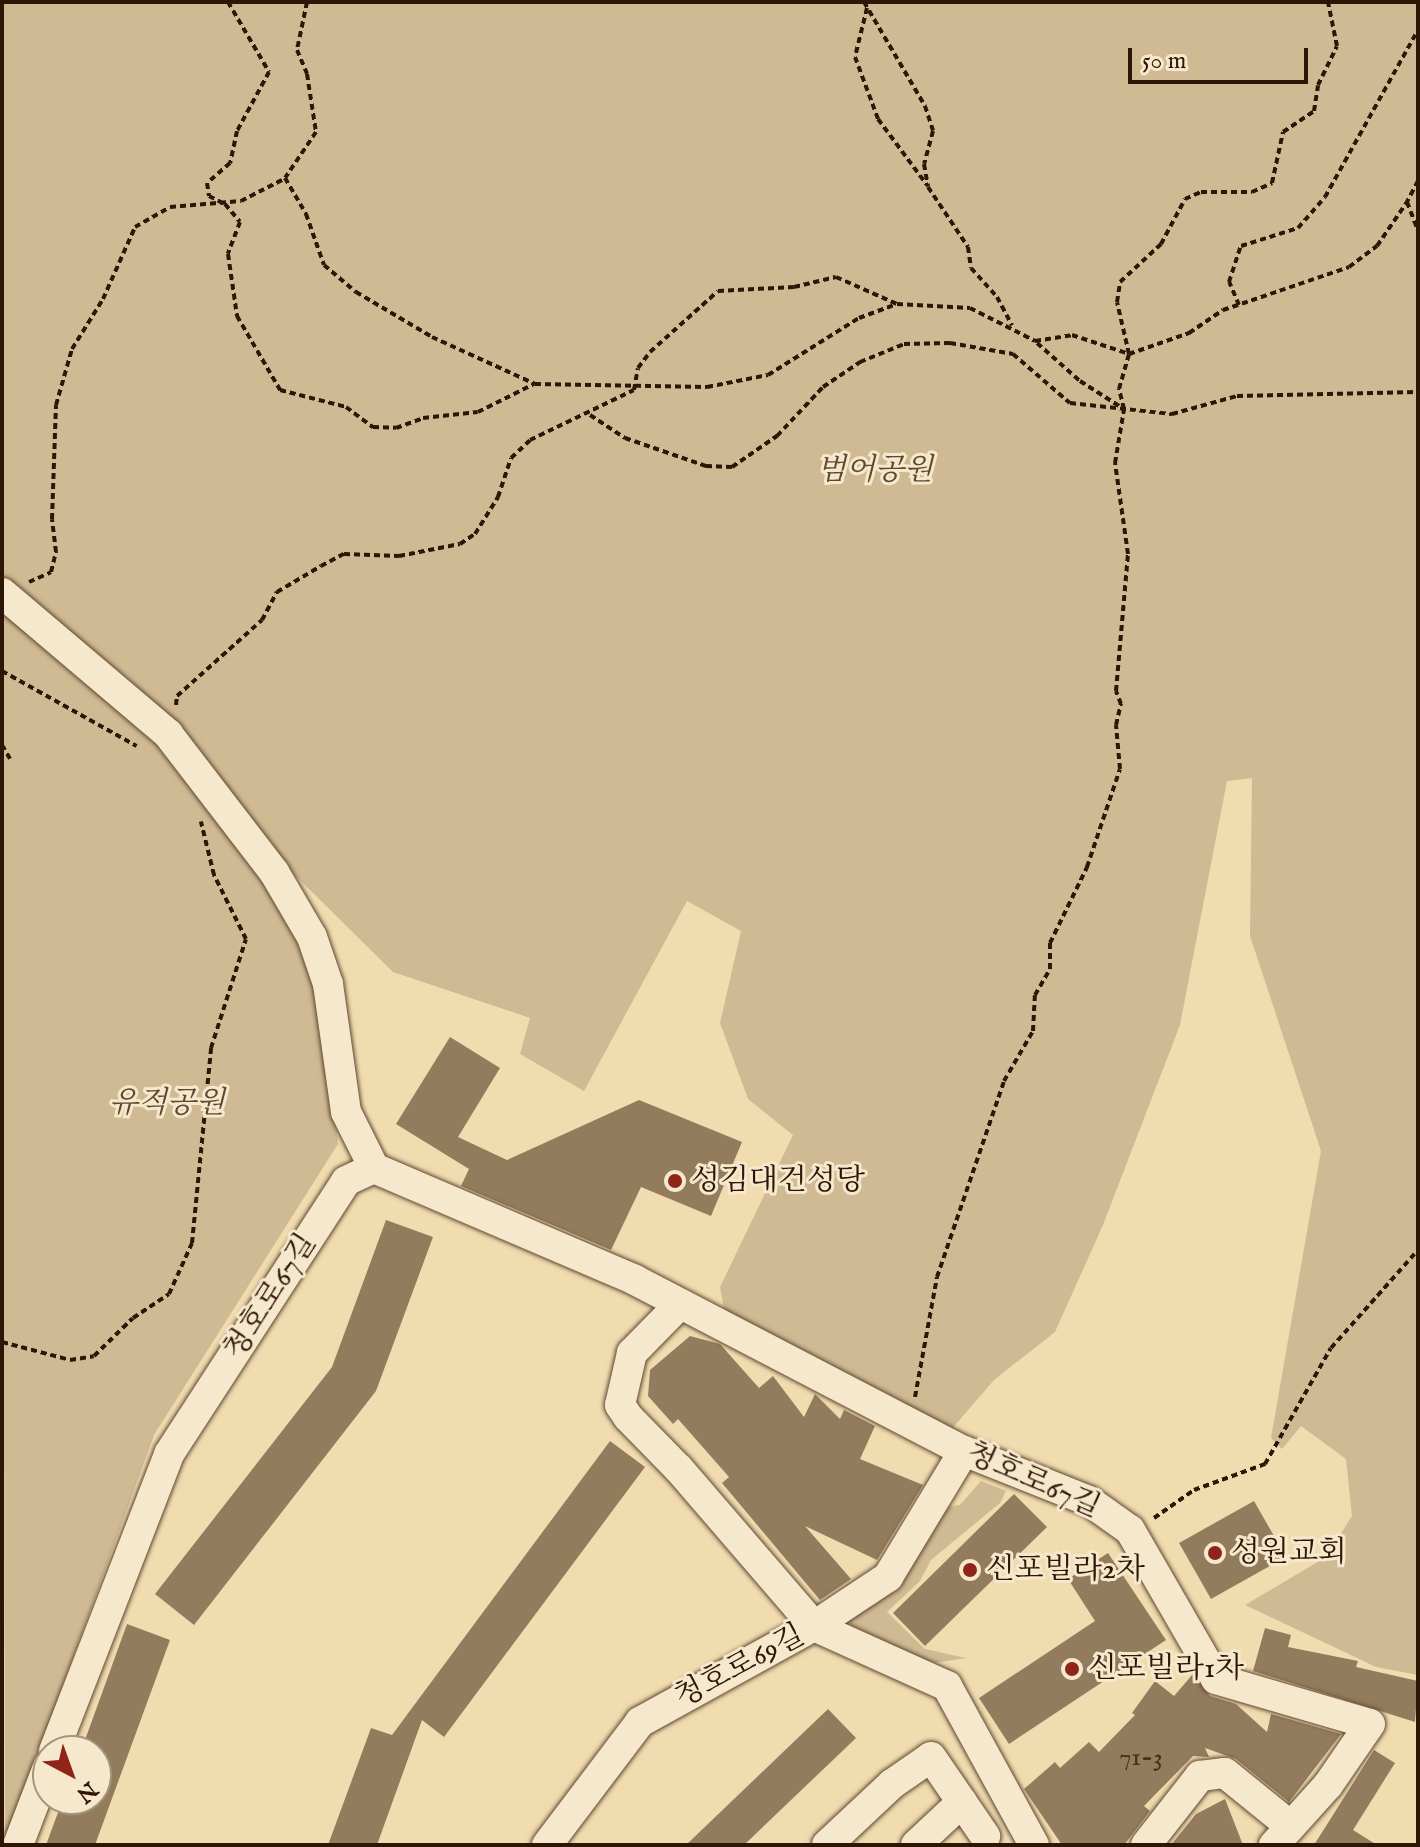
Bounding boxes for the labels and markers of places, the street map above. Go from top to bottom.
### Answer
place label: 성김대건성당 [691,1163,865,1199]
marker: 성김대건성당 [666,1172,684,1190]
place label: 성원교회 [1231,1535,1347,1571]
marker: 성원교회 [1206,1544,1224,1562]
place label: 신포빌라2차 [986,1552,1145,1588]
marker: 신포빌라2차 [961,1561,979,1579]
place label: 신포빌라1차 [1088,1651,1244,1687]
marker: 신포빌라1차 [1063,1660,1081,1678]

